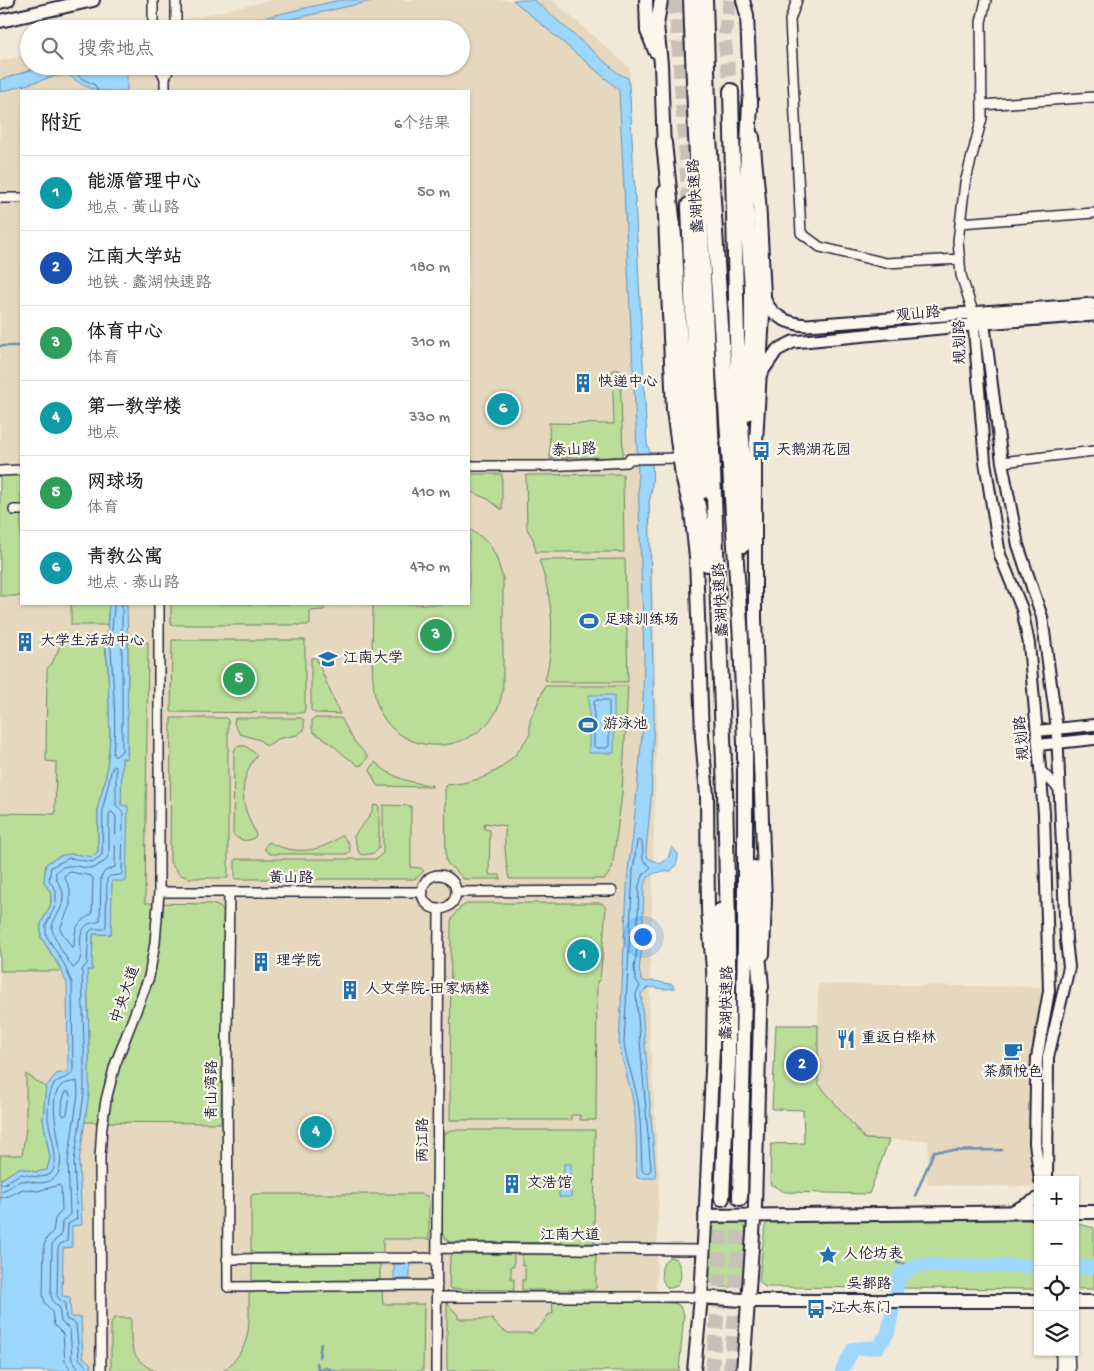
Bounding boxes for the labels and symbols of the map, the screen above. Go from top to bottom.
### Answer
street label: 蠡湖快速路 [684,158,709,234]
street label: 观山路 [895,304,941,326]
street label: 规划路 [952,319,970,365]
building icon: 快递中心 [572,372,594,394]
place label: 快递中心 [598,373,658,392]
pin: 6 [487,390,519,428]
bus stop icon: 天鹅湖花园 [750,440,772,462]
street label: 泰山路 [551,441,597,461]
place label: 天鹅湖花园 [776,442,851,460]
street label: 蠡湖快速路 [710,562,733,638]
sports icon: 足球训练场 [578,610,600,632]
place label: 足球训练场 [604,612,679,630]
pin: 3 [420,616,452,654]
building icon: 大学生活动中心 [14,631,36,653]
place label: 大学生活动中心 [40,632,145,651]
school or university icon: 江南大学 [317,648,339,670]
place label: 江南大学 [343,649,403,668]
pin: 5 [223,660,255,698]
sports icon: 游泳池 [577,714,599,736]
street label: 规划路 [1012,715,1034,761]
place label: 游泳池 [603,716,648,734]
street label: 黄山路 [268,870,314,888]
your location [630,924,656,950]
pin: 1 [567,936,599,974]
building icon: 理学院 [250,951,272,973]
place label: 理学院 [276,952,321,971]
street label: 中央大道 [108,964,144,1026]
street label: 蠡湖快速路 [717,965,738,1041]
building icon: 人文学院-田家炳楼 [339,979,361,1001]
place label: 人文学院-田家炳楼 [365,980,490,999]
restaurant icon: 重返白桦林 [835,1028,857,1050]
place label: 重返白桦林 [861,1030,936,1048]
cafe icon: 茶颜悦色 [1002,1040,1024,1062]
pin: 2 [786,1046,818,1084]
street label: 青山湾路 [204,1060,222,1120]
place label: 茶颜悦色 [983,1064,1043,1082]
pin: 4 [300,1113,332,1151]
street label: 两江路 [415,1117,433,1163]
building icon: 文浩馆 [501,1173,523,1195]
place label: 文浩馆 [527,1174,572,1193]
street label: 江南大道 [540,1226,600,1245]
place icon: 人伦坊表 [817,1244,839,1266]
place label: 人伦坊表 [843,1245,903,1264]
street label: 吴都路 [846,1276,892,1294]
bus stop icon: 江大东门 [805,1298,827,1320]
place label: 江大东门 [831,1300,891,1318]

